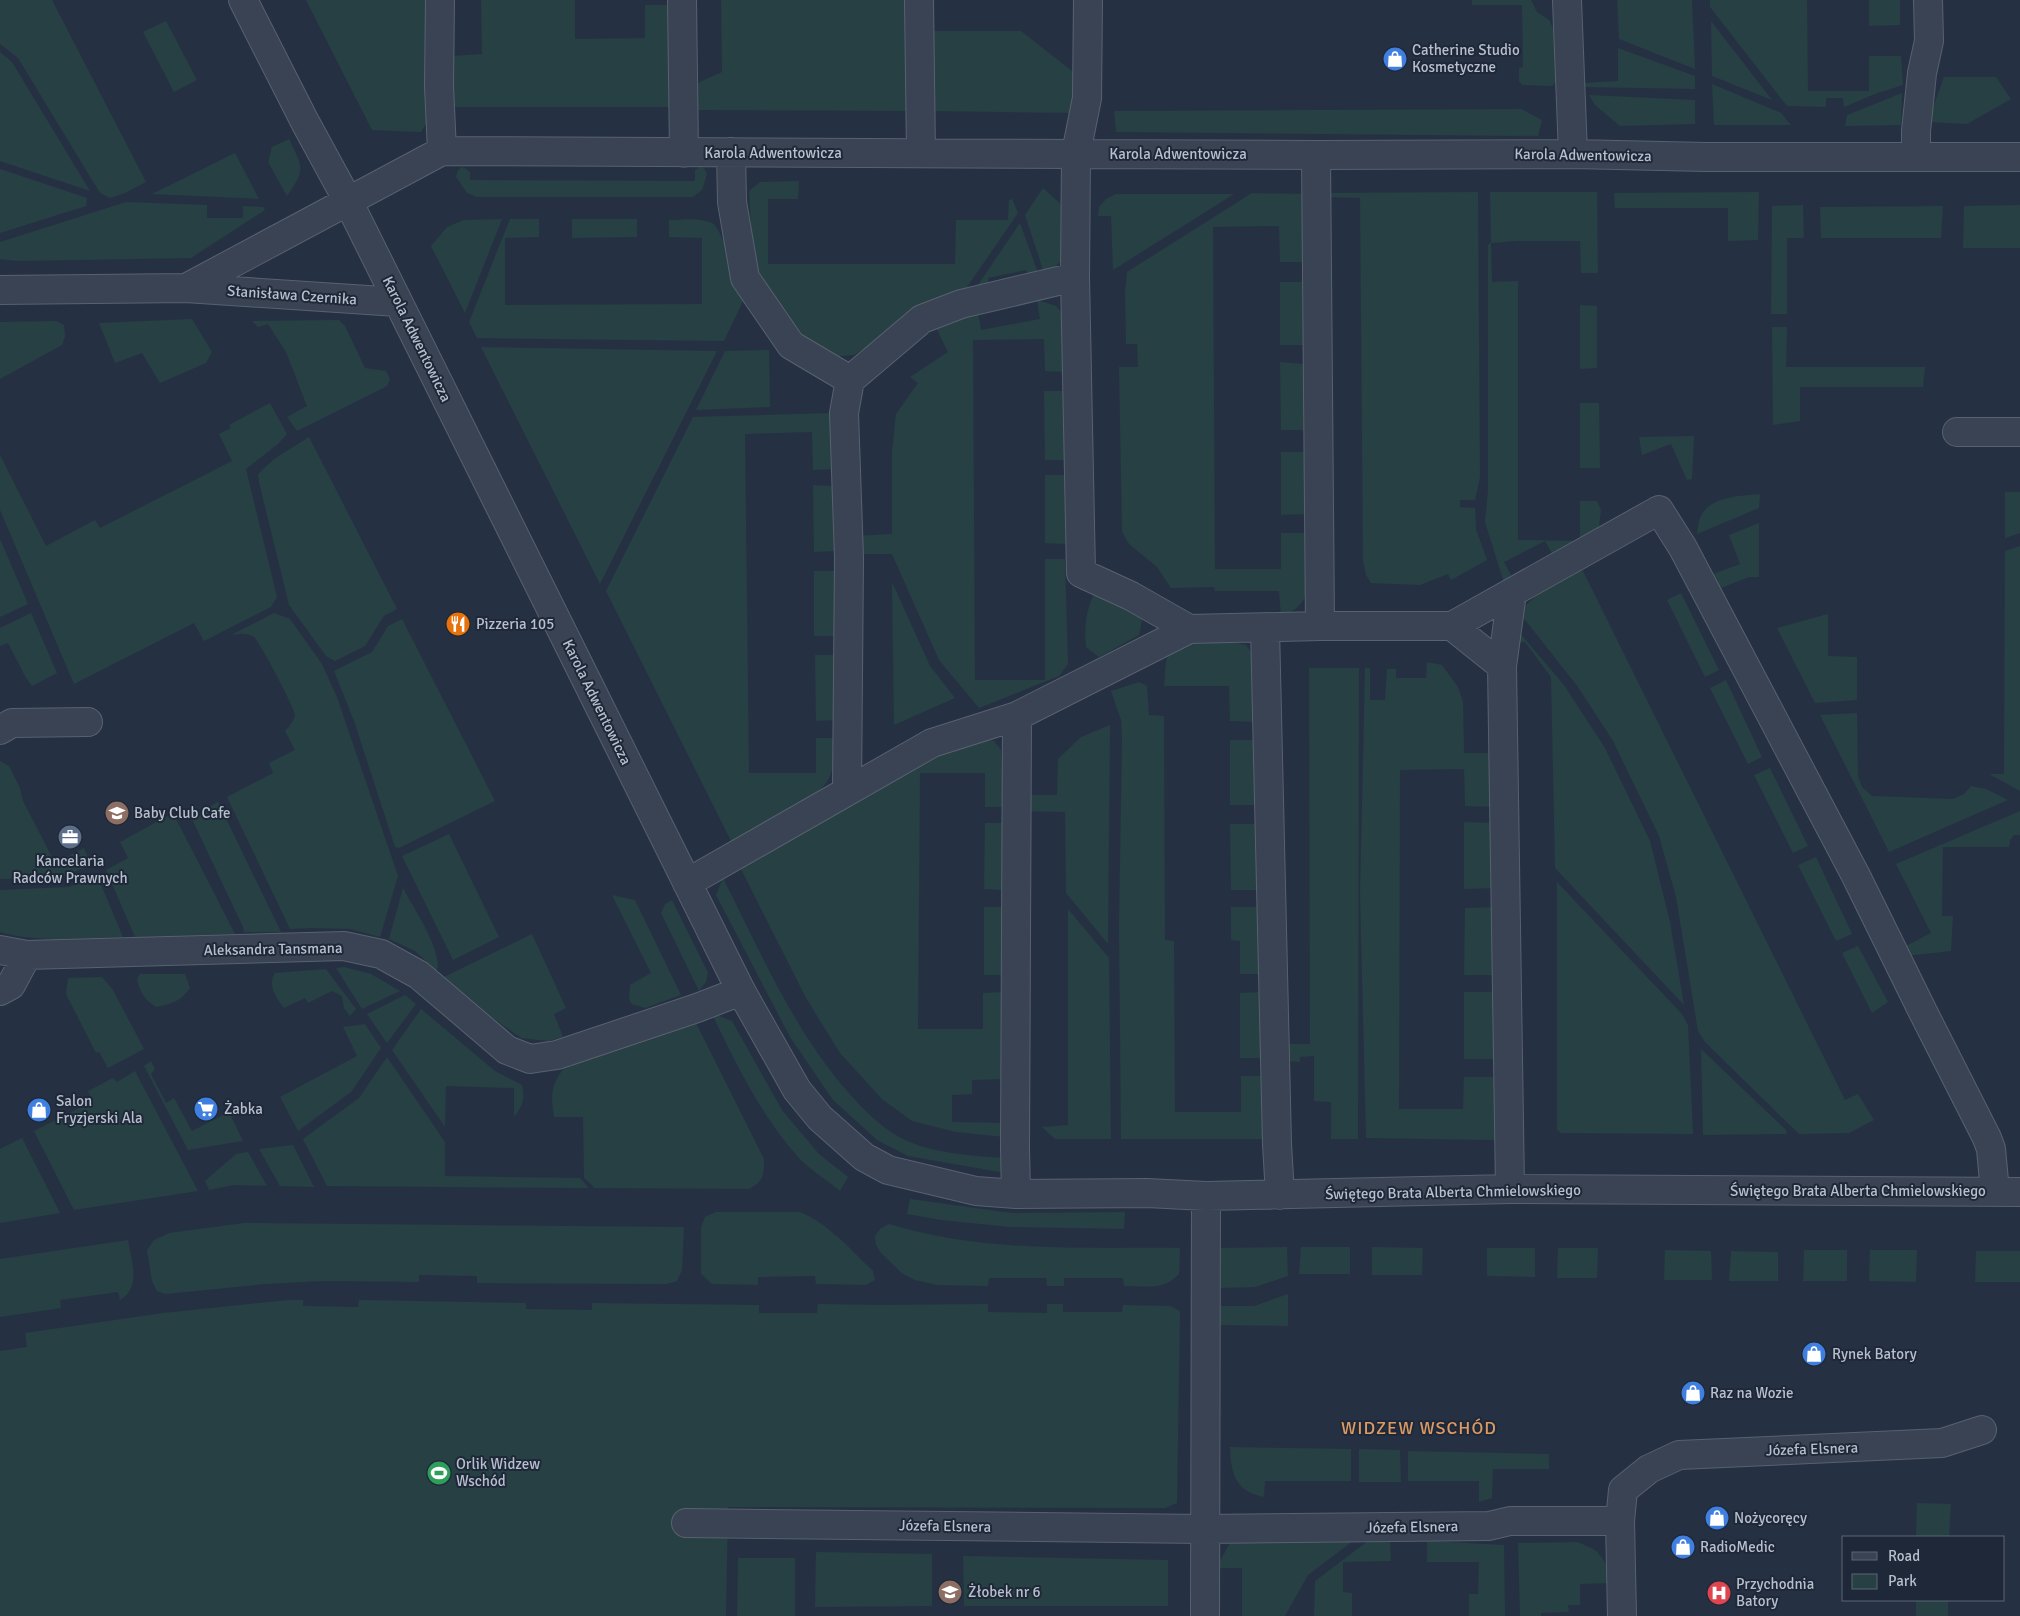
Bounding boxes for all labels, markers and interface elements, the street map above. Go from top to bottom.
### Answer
place label: Catherine Studio Kosmetyczne [1412,41,1520,76]
shop icon: Catherine Studio Kosmetyczne [1382,46,1408,72]
street label: Karola Adwentowicza [704,144,842,162]
street label: Karola Adwentowicza [1109,145,1247,163]
street label: Karola Adwentowicza [1514,145,1652,165]
street label: Karola Adwentowicza [379,273,455,405]
street label: Stanisława Czernika [227,281,357,309]
restaurant icon: Pizzeria 105 [445,611,471,637]
place label: Pizzeria 105 [476,615,554,633]
street label: Karola Adwentowicza [559,636,635,768]
school or university icon: Baby Club Cafe [104,800,130,826]
place label: Baby Club Cafe [134,804,231,822]
office icon: Kancelaria Radców Prawnych [57,824,83,850]
place label: Kancelaria Radców Prawnych [12,852,128,887]
street label: Aleksandra Tansmana [203,939,343,959]
place label: Salon Fryzjerski Ala [56,1092,143,1127]
supermarket icon: Żabka [193,1096,219,1122]
shop icon: Salon Fryzjerski Ala [26,1097,52,1123]
place label: Żabka [224,1100,263,1118]
street label: Świętego Brata Alberta Chmielowskiego [1325,1180,1581,1203]
street label: Świętego Brata Alberta Chmielowskiego [1730,1181,1986,1200]
shop icon: Rynek Batory [1801,1341,1827,1367]
place label: Rynek Batory [1832,1345,1917,1363]
shop icon: Raz na Wozie [1680,1380,1706,1406]
place label: Raz na Wozie [1710,1384,1794,1402]
district label: WIDZEW WSCHÓD [1341,1417,1497,1439]
street label: Józefa Elsnera [1766,1438,1858,1460]
place label: Orlik Widzew Wschód [456,1455,540,1490]
sports icon: Orlik Widzew Wschód [426,1460,452,1486]
shop icon: Nożycoręcy [1704,1505,1730,1531]
place label: Nożycoręcy [1734,1509,1807,1527]
street label: Józefa Elsnera [899,1516,991,1536]
street label: Józefa Elsnera [1366,1517,1458,1537]
shop icon: RadioMedic [1670,1534,1696,1560]
legend [1842,1536,2005,1601]
place label: RadioMedic [1700,1538,1775,1556]
text: Road [1888,1547,1920,1565]
text: Park [1888,1572,1917,1590]
place label: Przychodnia Batory [1736,1575,1814,1610]
school or university icon: Żłobek nr 6 [937,1579,963,1605]
hospital icon: Przychodnia Batory [1706,1580,1732,1606]
place label: Żłobek nr 6 [968,1583,1041,1601]

